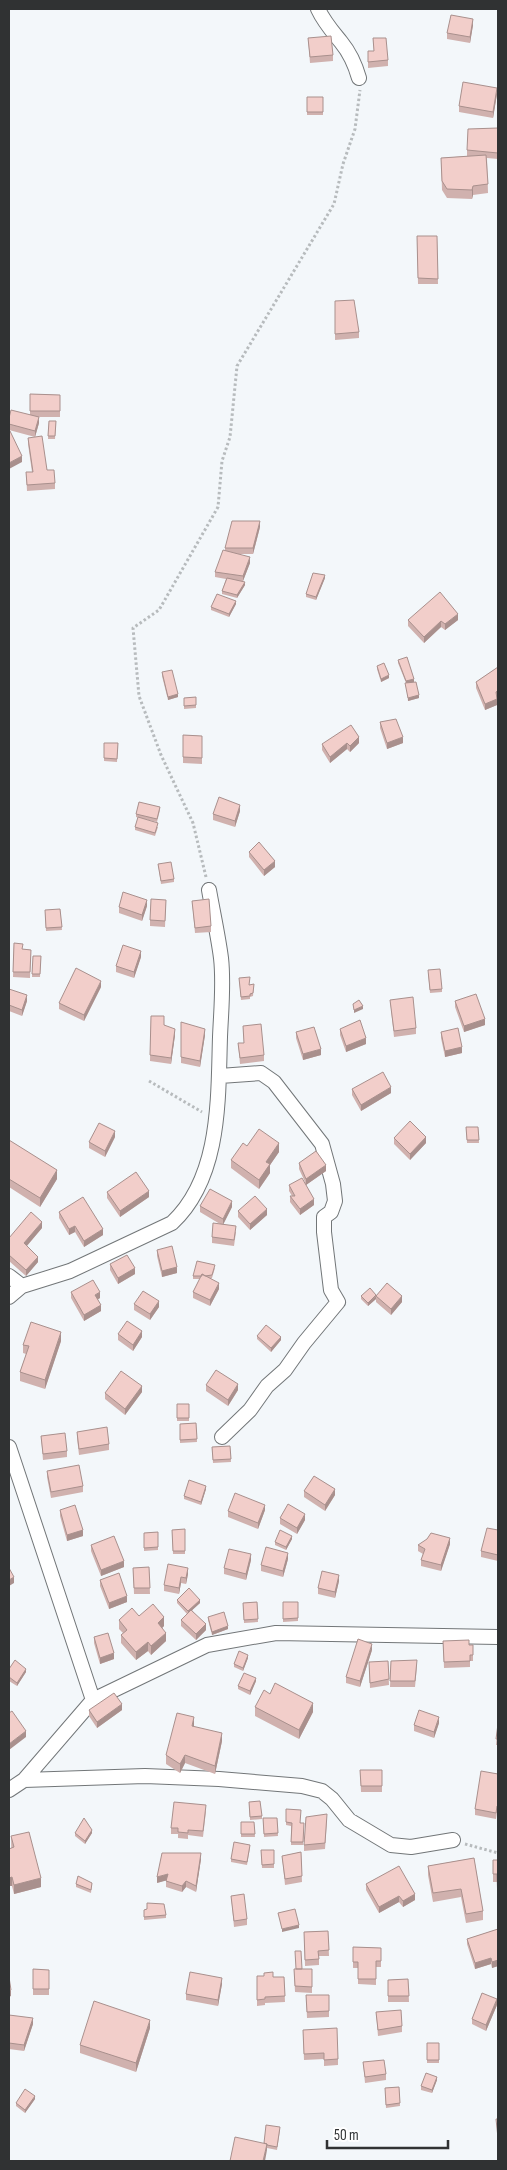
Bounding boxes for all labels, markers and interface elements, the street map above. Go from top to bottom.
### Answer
scale bar [327,2118,448,2150]
text: 50 m [334,2126,359,2145]

